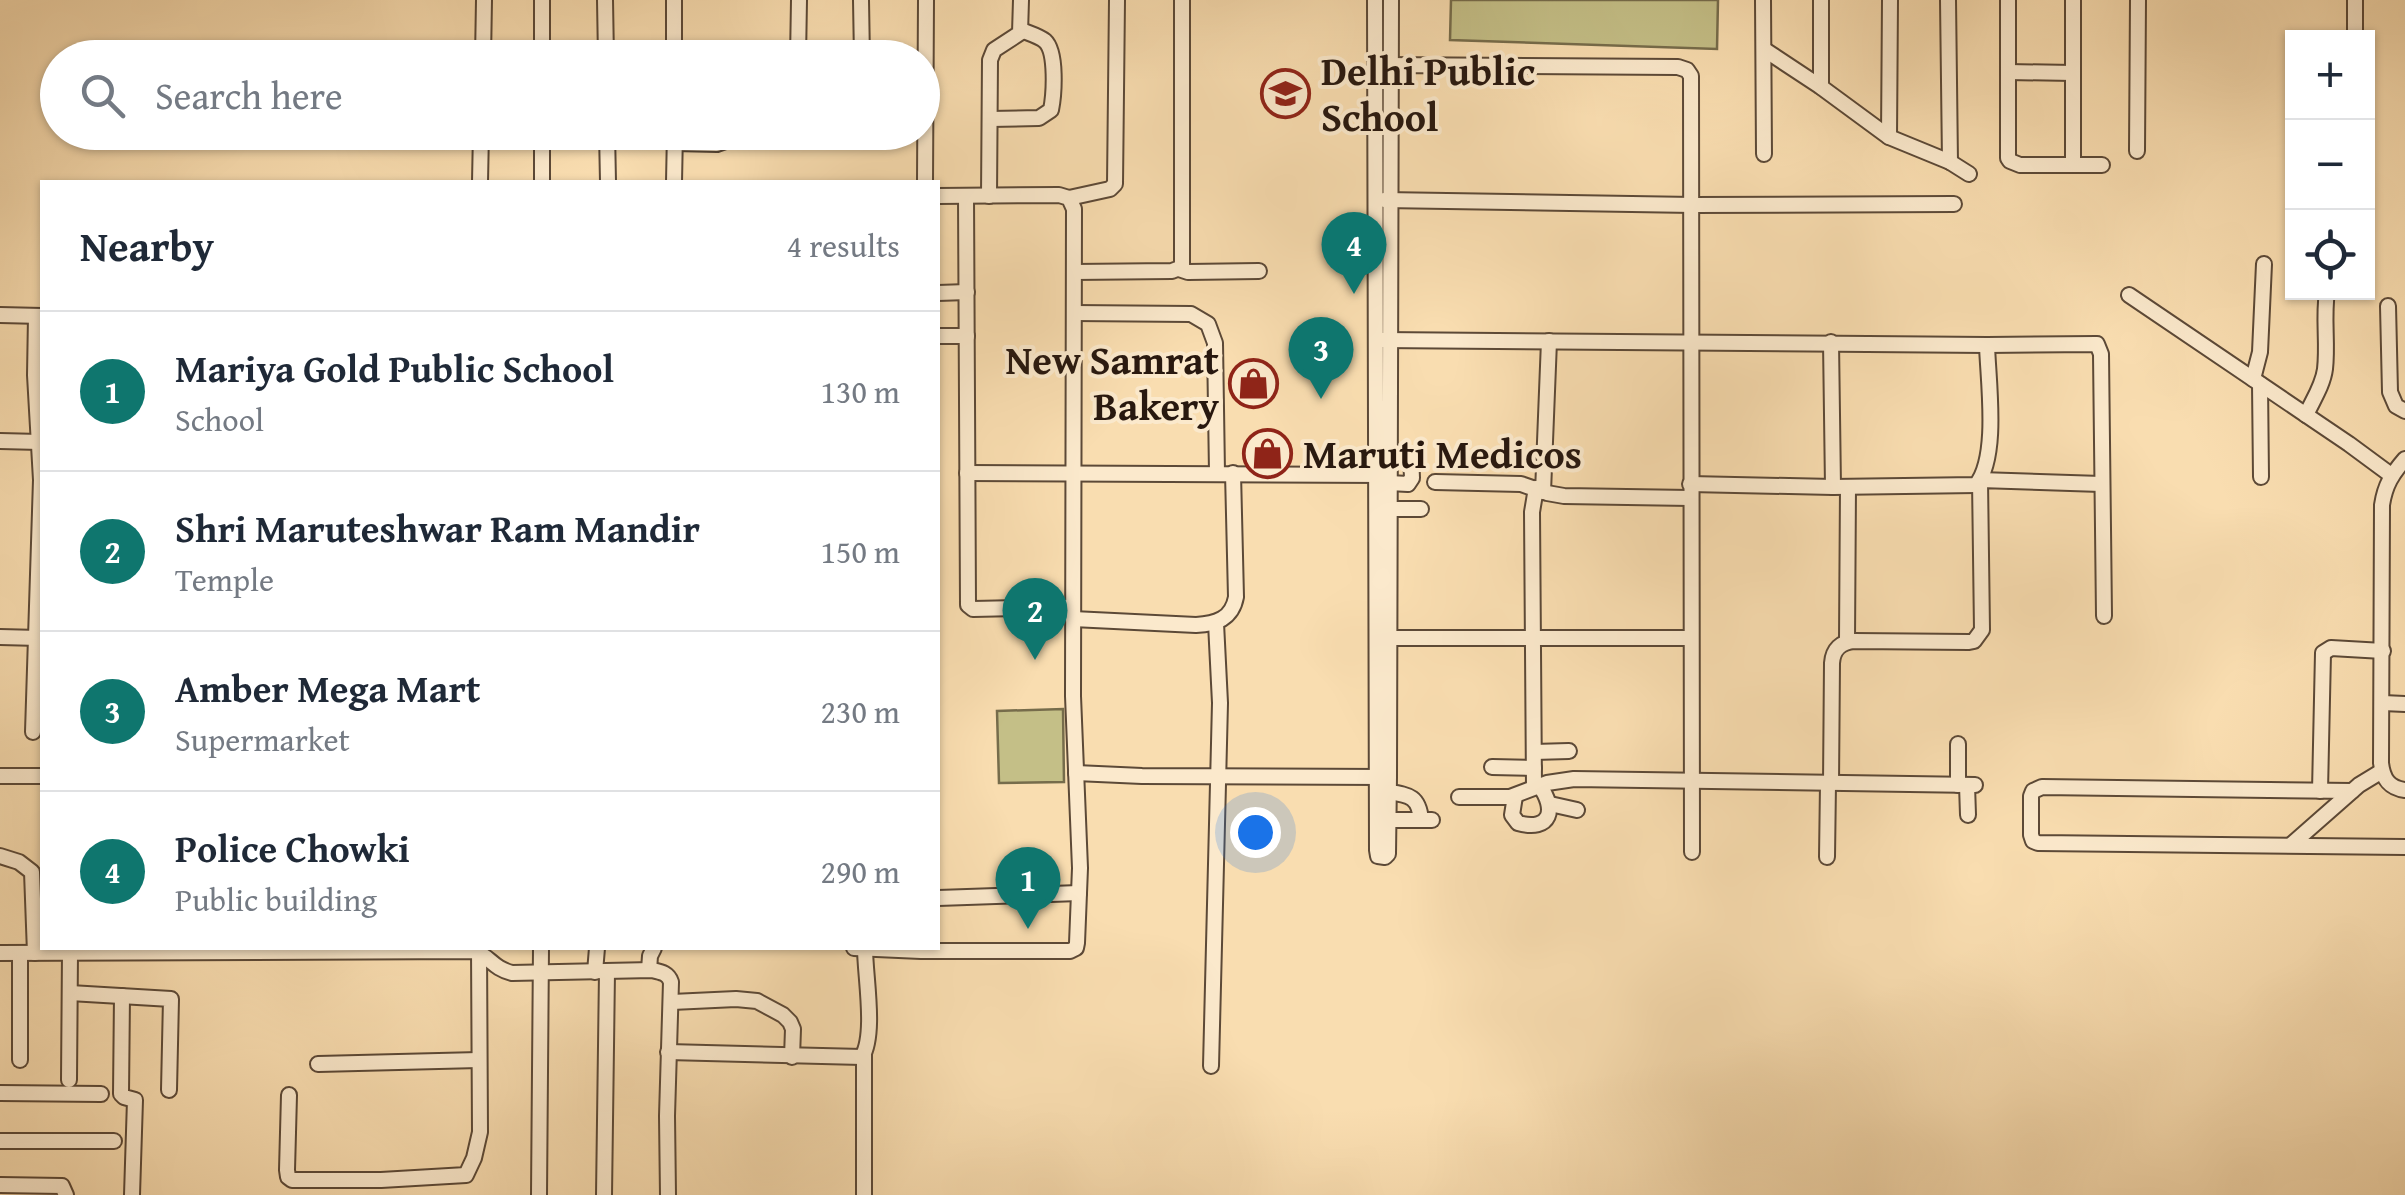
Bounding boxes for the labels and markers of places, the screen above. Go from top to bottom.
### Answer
place label: Delhi Public School [1321,41,1535,146]
school or university icon: Delhi Public School [1260,68,1312,120]
pin: 4 [1322,212,1386,294]
pin: 3 [1288,316,1354,399]
place label: New Samrat Bakery [1006,330,1219,435]
shop icon: New Samrat Bakery [1228,357,1280,409]
place label: Maruti Medicos [1303,424,1582,483]
shop icon: Maruti Medicos [1242,428,1294,480]
pin: 2 [1002,578,1068,660]
pin: 1 [996,846,1060,929]

